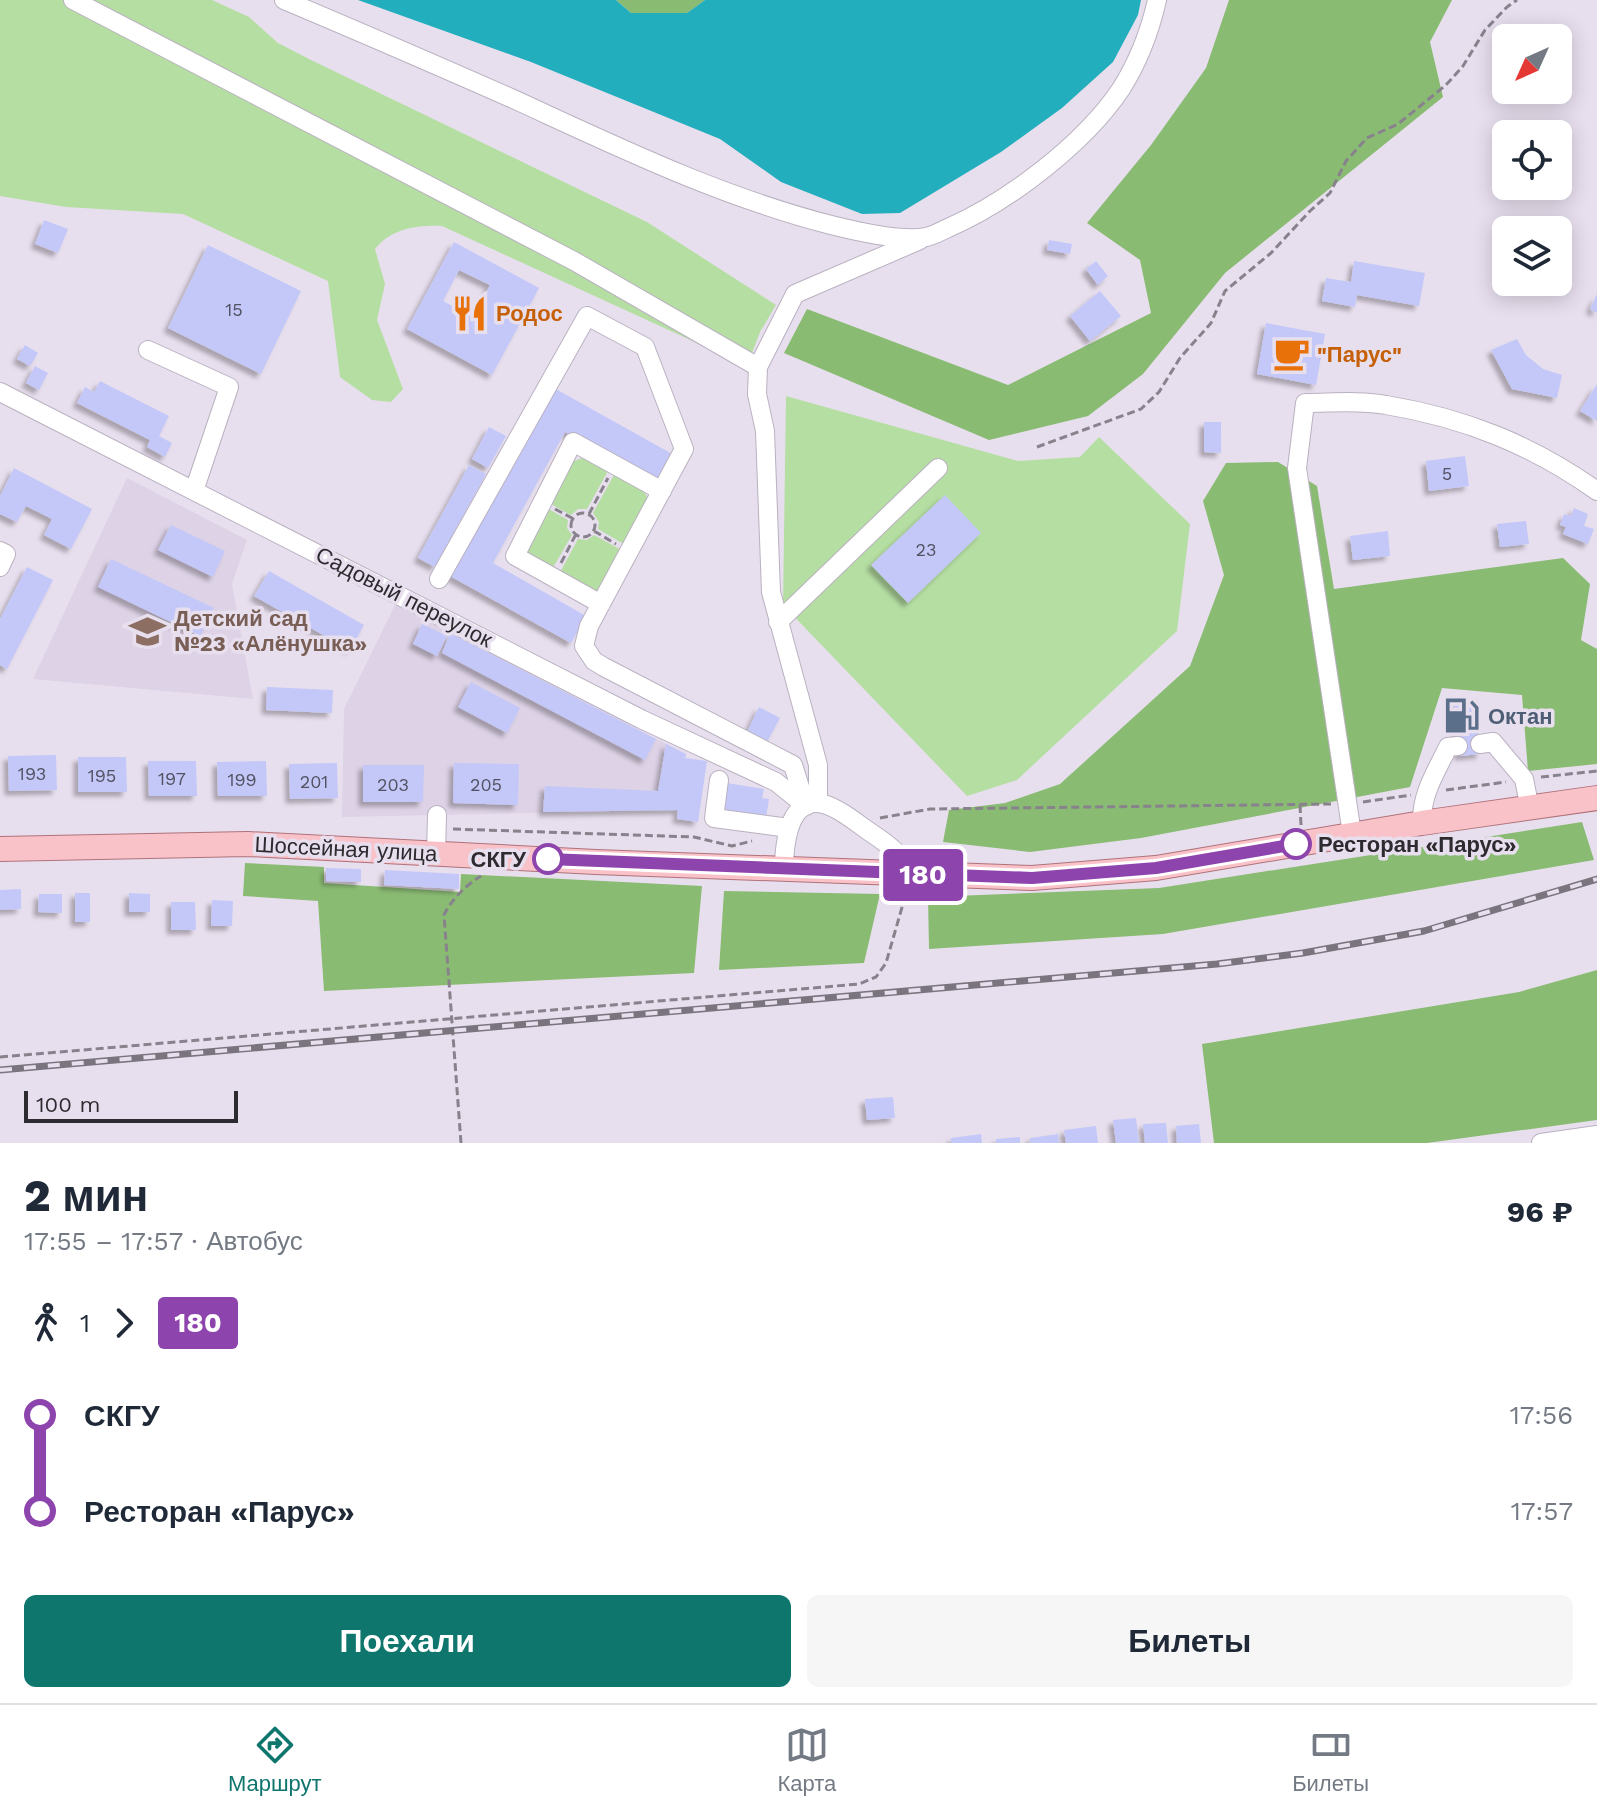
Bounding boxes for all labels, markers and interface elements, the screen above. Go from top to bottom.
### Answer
north arrow [1492,24,1572,104]
map controls [1492,24,1572,296]
button: locate [1492,120,1572,200]
button: layers [1492,216,1572,296]
restaurant icon: Родос [451,294,489,332]
house number: 15 [225,299,243,320]
place label: Родос [496,301,563,326]
cafe icon: "Парус" [1272,335,1310,373]
place label: "Парус" [1317,342,1402,367]
house number: 5 [1442,463,1452,484]
house number: 23 [916,539,937,560]
street label: Садовый переулок [312,542,497,652]
place label: Детский сад №23 «Алёнушка» [174,606,367,656]
school or university icon: Детский сад №23 «Алёнушка» [129,612,167,650]
fuel station icon: Октан [1443,697,1481,735]
place label: Октан [1488,704,1552,729]
house number: 193 [18,763,46,784]
house number: 195 [88,765,116,786]
house number: 197 [158,768,186,789]
house number: 199 [227,769,257,790]
house number: 201 [300,771,328,792]
house number: 203 [377,774,409,795]
house number: 205 [470,774,502,795]
marker: Ресторан «Парус» [1281,829,1311,859]
street label: Шоссейная улица [254,832,439,866]
place label: Ресторан «Парус» [1318,832,1516,857]
marker: СКГУ [533,844,563,874]
place label: СКГУ [471,847,526,872]
line badge: 180 [877,849,969,901]
text: 180 [899,858,947,891]
scale bar [24,1087,238,1123]
text: 100 m [36,1092,100,1117]
text: 2 мин [24,1170,148,1222]
text: 96 ₽ [1507,1194,1573,1229]
text: 17:55 – 17:57 · Автобус [24,1226,303,1256]
icon: walk [24,1301,68,1345]
icon: forward [102,1301,146,1345]
text: 180 [174,1306,222,1339]
text: 1 [80,1308,90,1338]
text: СКГУ [84,1398,160,1433]
text: 17:56 [1510,1400,1573,1430]
text: Ресторан «Парус» [84,1494,354,1529]
text: 17:57 [1511,1496,1573,1526]
button: Поехали [24,1595,791,1687]
button: Билеты [807,1595,1573,1687]
tab: Маршрут [228,1723,322,1797]
tab: Карта [777,1723,836,1797]
tab: Билеты [1292,1723,1369,1797]

